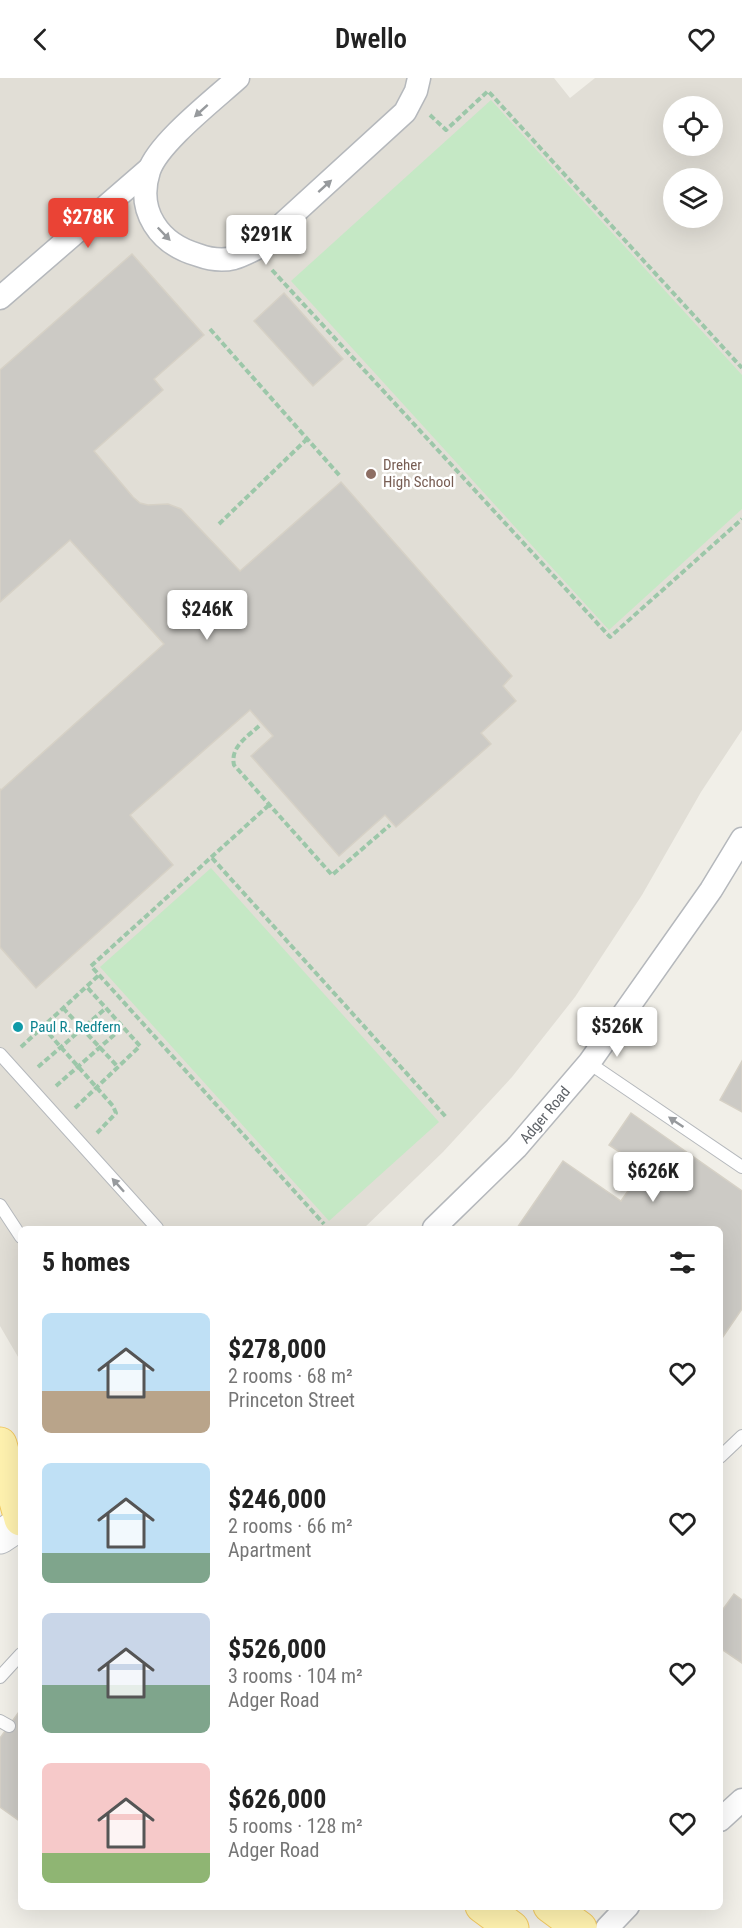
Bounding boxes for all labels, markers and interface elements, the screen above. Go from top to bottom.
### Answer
icon: back [24,23,57,56]
text: Dwello [335,23,407,55]
icon: heart [685,23,718,56]
map controls [663,96,723,228]
button: locate [663,96,723,156]
one-way arrow [194,104,209,118]
button: layers [663,168,723,228]
one-way arrow [317,179,332,193]
pin: $278K [46,198,130,249]
text: $278K [62,205,114,229]
pin: $291K [224,215,308,266]
text: $291K [240,222,292,246]
one-way arrow [156,227,170,241]
place label: Dreher High School [383,456,454,491]
marker: Dreher High School [364,467,378,481]
pin: $246K [165,590,249,641]
text: $246K [181,597,233,621]
pin: $526K [575,1007,659,1058]
text: $526K [591,1014,643,1038]
place label: Paul R. Redfern [30,1018,121,1036]
marker: Paul R. Redfern [11,1020,25,1034]
street label: Adger Road [516,1083,574,1147]
one-way arrow [668,1117,684,1128]
pin: $626K [611,1152,695,1203]
text: $626K [627,1159,679,1183]
one-way arrow [112,1178,125,1193]
icon: filters [666,1246,699,1279]
text: 5 homes [42,1247,130,1277]
text: $278,000 [228,1334,326,1364]
icon: home [90,1337,162,1409]
icon: heart [666,1357,699,1390]
text: 2 rooms · 68 m² [228,1364,353,1388]
text: Princeton Street [228,1388,355,1412]
text: $246,000 [228,1484,326,1514]
icon: home [90,1487,162,1559]
icon: heart [666,1507,699,1540]
text: 2 rooms · 66 m² [228,1514,353,1538]
text: Apartment [228,1538,312,1562]
text: $526,000 [228,1634,326,1664]
icon: home [90,1637,162,1709]
icon: heart [666,1657,699,1690]
text: 3 rooms · 104 m² [228,1664,363,1688]
text: Adger Road [228,1688,320,1712]
text: $626,000 [228,1784,326,1814]
icon: home [90,1787,162,1859]
icon: heart [666,1807,699,1840]
text: 5 rooms · 128 m² [228,1814,363,1838]
text: Adger Road [228,1838,320,1862]

